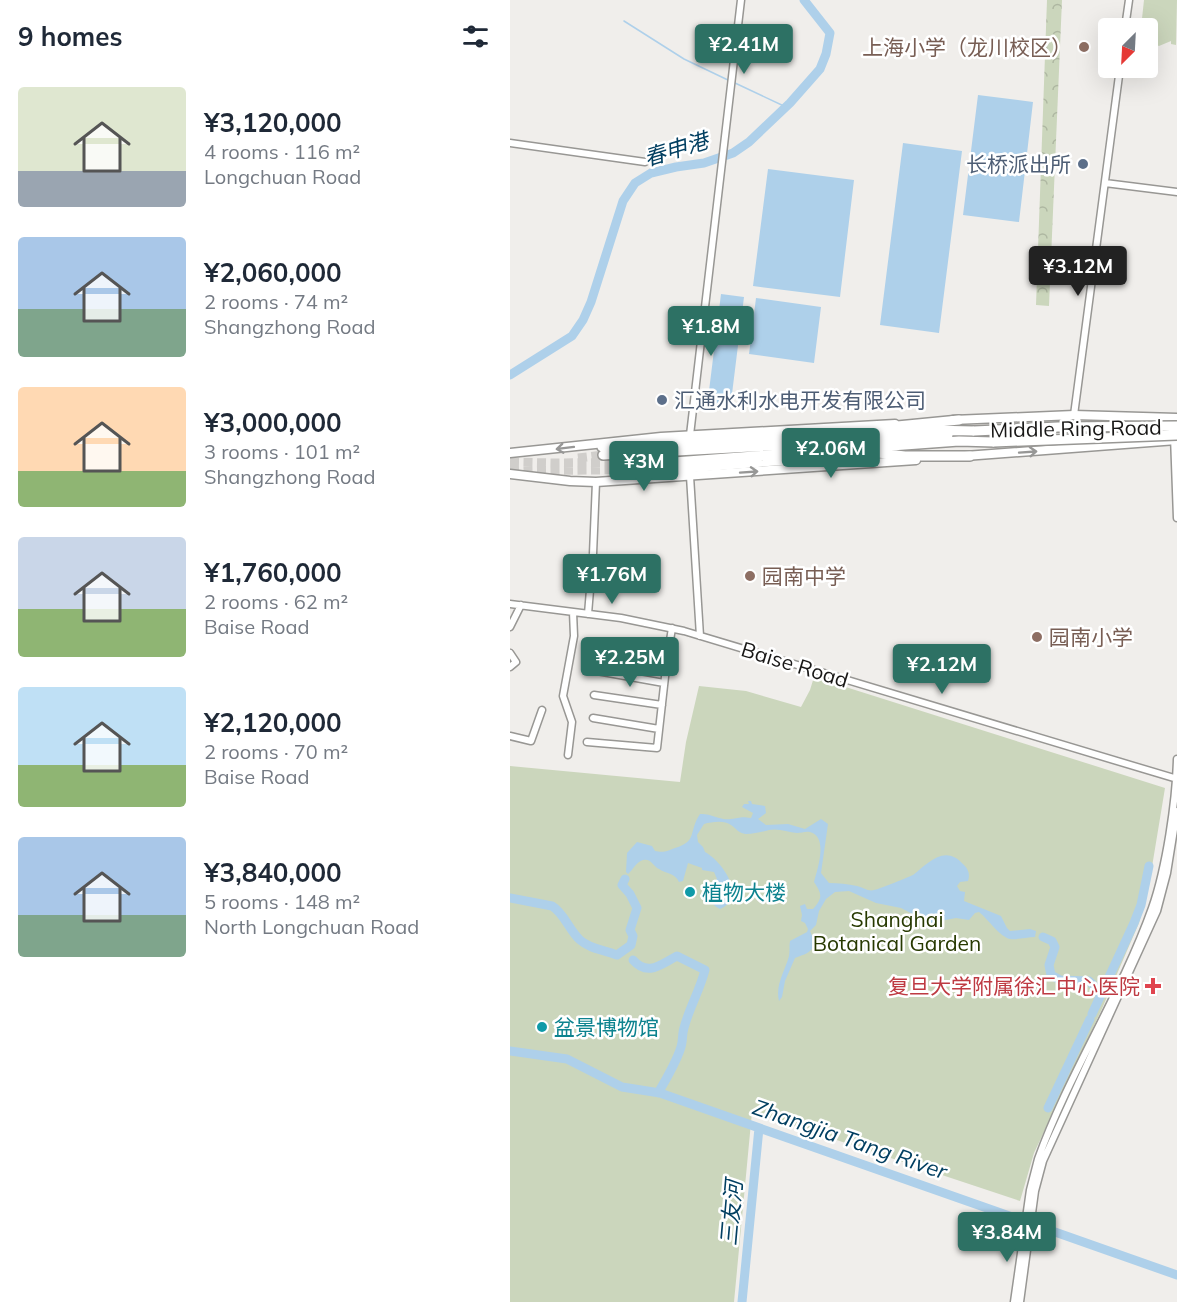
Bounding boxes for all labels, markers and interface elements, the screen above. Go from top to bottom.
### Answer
north arrow [1098,18,1158,78]
map controls [1098,18,1158,78]
text: 9 homes [18,20,122,53]
icon: filters [459,20,492,53]
pin: ¥2.41M [695,24,793,75]
text: ¥2.41M [709,31,779,56]
place label: 上海小学（龙川校区） [862,34,1072,60]
marker: 上海小学（龙川校区） [1077,40,1091,54]
text: ¥3,120,000 [204,106,342,139]
icon: home [66,111,138,183]
water label: 春申港 [640,125,715,172]
text: 4 rooms · 116 m² [204,139,360,164]
place label: 长桥派出所 [966,151,1071,177]
marker: 长桥派出所 [1076,157,1090,171]
text: Longchuan Road [204,164,361,189]
pin: ¥3.12M [1029,246,1127,297]
text: ¥3.12M [1043,253,1113,278]
text: ¥2,060,000 [204,256,342,289]
icon: home [66,261,138,333]
text: 2 rooms · 74 m² [204,289,348,314]
pin: ¥1.8M [669,306,753,357]
text: ¥1.8M [682,313,740,338]
text: Shangzhong Road [204,314,376,339]
place label: 汇通水利水电开发有限公司 [674,387,926,413]
marker: 汇通水利水电开发有限公司 [655,393,669,407]
text: ¥3,000,000 [204,406,342,439]
icon: home [66,411,138,483]
street label: Middle Ring Road [990,414,1162,442]
pin: ¥2.06M [782,428,880,479]
text: ¥2.06M [796,435,866,460]
text: 3 rooms · 101 m² [204,439,360,464]
pin: ¥3M [615,441,673,492]
one-way arrow [556,443,576,454]
one-way arrow [1018,446,1038,457]
text: ¥3M [623,448,665,473]
text: Shangzhong Road [204,464,376,489]
one-way arrow [738,466,758,477]
pin: ¥1.76M [563,554,661,605]
text: ¥1,760,000 [204,556,342,589]
icon: home [66,561,138,633]
text: ¥1.76M [577,561,647,586]
place label: 园南中学 [762,563,846,589]
marker: 园南中学 [743,569,757,583]
text: 2 rooms · 62 m² [204,589,348,614]
text: Baise Road [204,614,309,639]
place label: 园南小学 [1049,624,1133,650]
marker: 园南小学 [1030,630,1044,644]
street label: Baise Road [738,635,852,693]
pin: ¥2.25M [581,637,679,688]
text: ¥2.25M [595,644,665,669]
pin: ¥2.12M [893,644,991,695]
text: ¥2.12M [907,651,977,676]
text: ¥2,120,000 [204,706,342,739]
icon: home [66,711,138,783]
text: 2 rooms · 70 m² [204,739,348,764]
text: Baise Road [204,764,309,789]
text: ¥3,840,000 [204,856,342,889]
icon: home [66,861,138,933]
place label: 植物大楼 [702,879,786,905]
marker: 植物大楼 [683,885,697,899]
text: 5 rooms · 148 m² [204,889,360,914]
park label: Shanghai Botanical Garden [813,906,981,956]
text: North Longchuan Road [204,914,419,939]
place label: 复旦大学附属徐汇中心医院 [888,973,1140,999]
marker: 复旦大学附属徐汇中心医院 [1144,977,1162,995]
place label: 盆景博物馆 [554,1014,659,1040]
marker: 盆景博物馆 [535,1020,549,1034]
water label: Zhangjia Tang River [749,1093,952,1186]
water label: 三友河 [714,1175,748,1247]
pin: ¥3.84M [958,1212,1056,1263]
text: ¥3.84M [972,1219,1042,1244]

